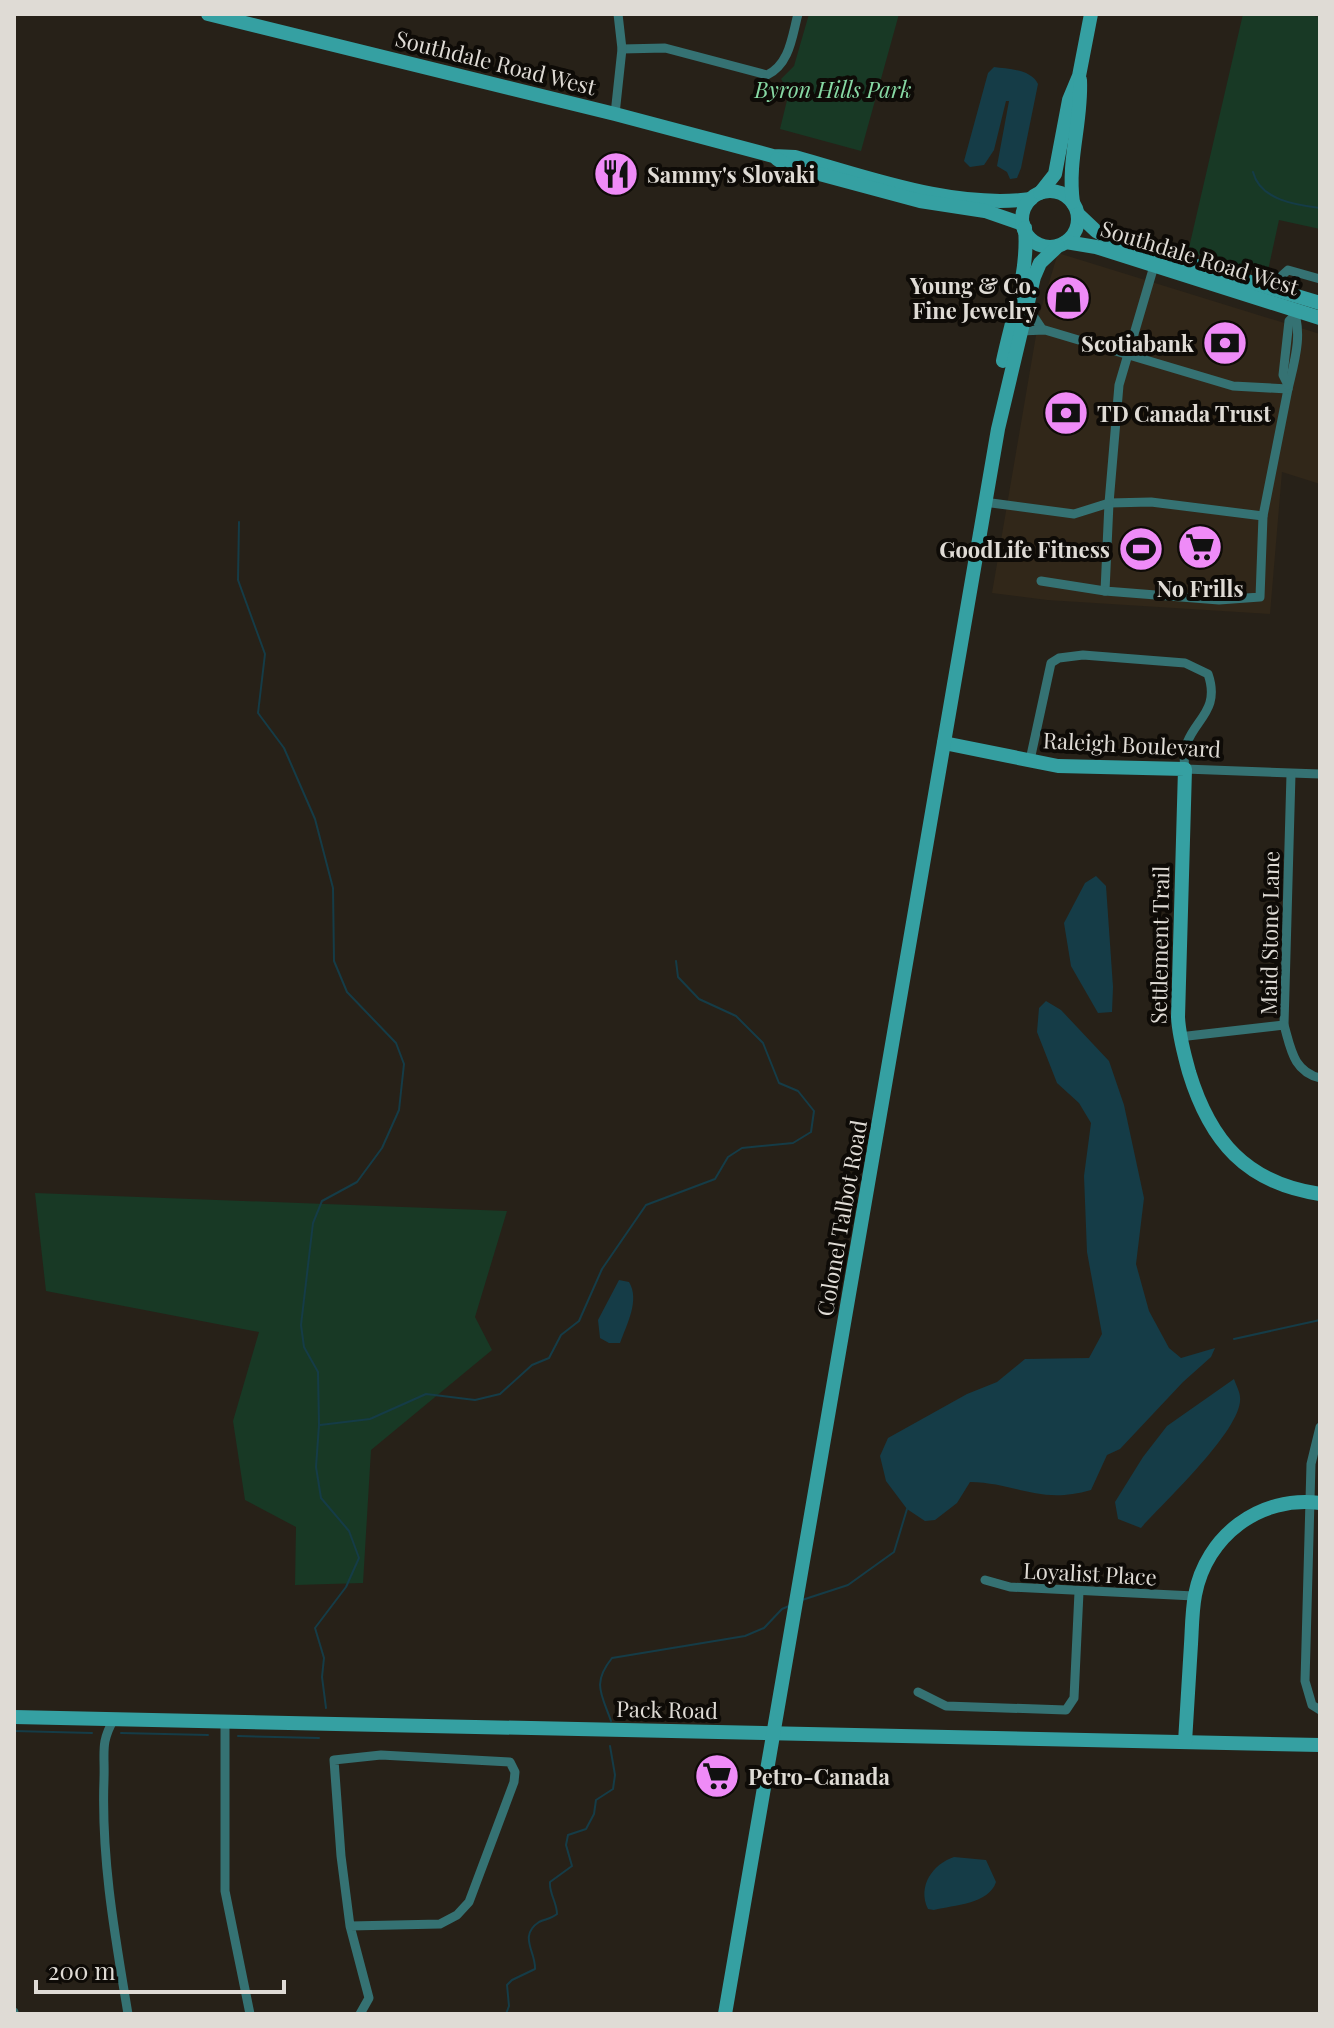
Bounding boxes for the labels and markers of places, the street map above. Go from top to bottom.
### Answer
restaurant icon: Sammy's Slovaki [592,150,640,198]
place label: Sammy's Slovaki [647,159,816,189]
place label: Young & Co. Fine Jewelry [909,270,1038,325]
shop icon: Young & Co. Fine Jewelry [1044,274,1092,322]
bank icon: Scotiabank [1201,319,1249,367]
place label: Scotiabank [1081,328,1194,358]
bank icon: TD Canada Trust [1042,389,1090,437]
place label: TD Canada Trust [1097,398,1271,428]
supermarket icon: No Frills [1176,523,1224,571]
sports icon: GoodLife Fitness [1117,525,1165,573]
place label: GoodLife Fitness [939,534,1110,564]
place label: No Frills [1156,573,1244,603]
supermarket icon: Petro-Canada [693,1752,741,1800]
place label: Petro-Canada [748,1761,891,1791]

